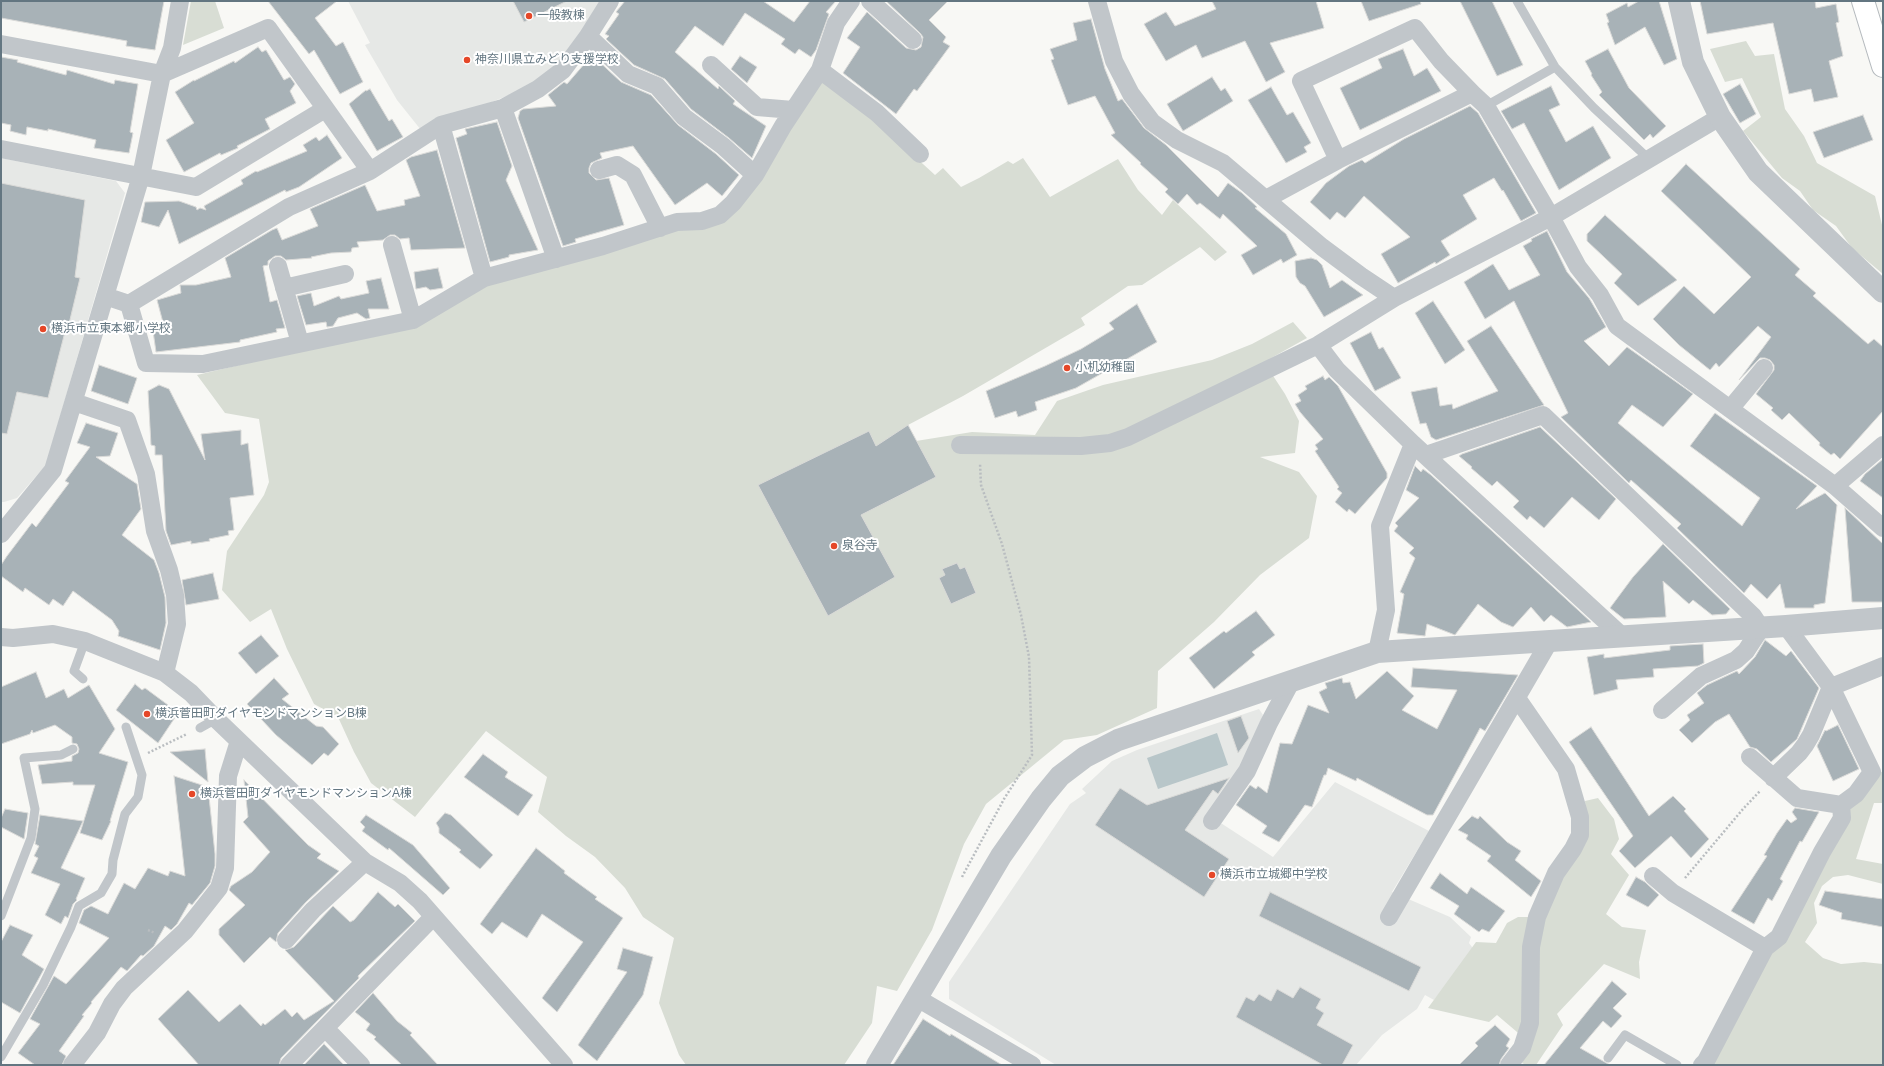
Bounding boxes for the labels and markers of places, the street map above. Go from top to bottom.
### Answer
place label: 一般教棟 [537,9,585,23]
marker: 一般教棟 [524,11,534,21]
place label: 神奈川県立みどり支援学校 [475,53,619,67]
marker: 神奈川県立みどり支援学校 [462,55,472,65]
place label: 横浜市立東本郷小学校 [51,322,171,336]
marker: 横浜市立東本郷小学校 [38,324,48,334]
place label: 小机幼稚園 [1075,361,1135,375]
marker: 小机幼稚園 [1062,363,1072,373]
place label: 泉谷寺 [842,539,878,553]
marker: 泉谷寺 [829,541,839,551]
place label: 横浜菅田町ダイヤモンドマンションB棟 [155,707,367,721]
marker: 横浜菅田町ダイヤモンドマンションB棟 [142,709,152,719]
place label: 横浜菅田町ダイヤモンドマンションA棟 [200,787,412,801]
marker: 横浜菅田町ダイヤモンドマンションA棟 [187,789,197,799]
place label: 横浜市立城郷中学校 [1220,868,1328,882]
marker: 横浜市立城郷中学校 [1207,870,1217,880]

